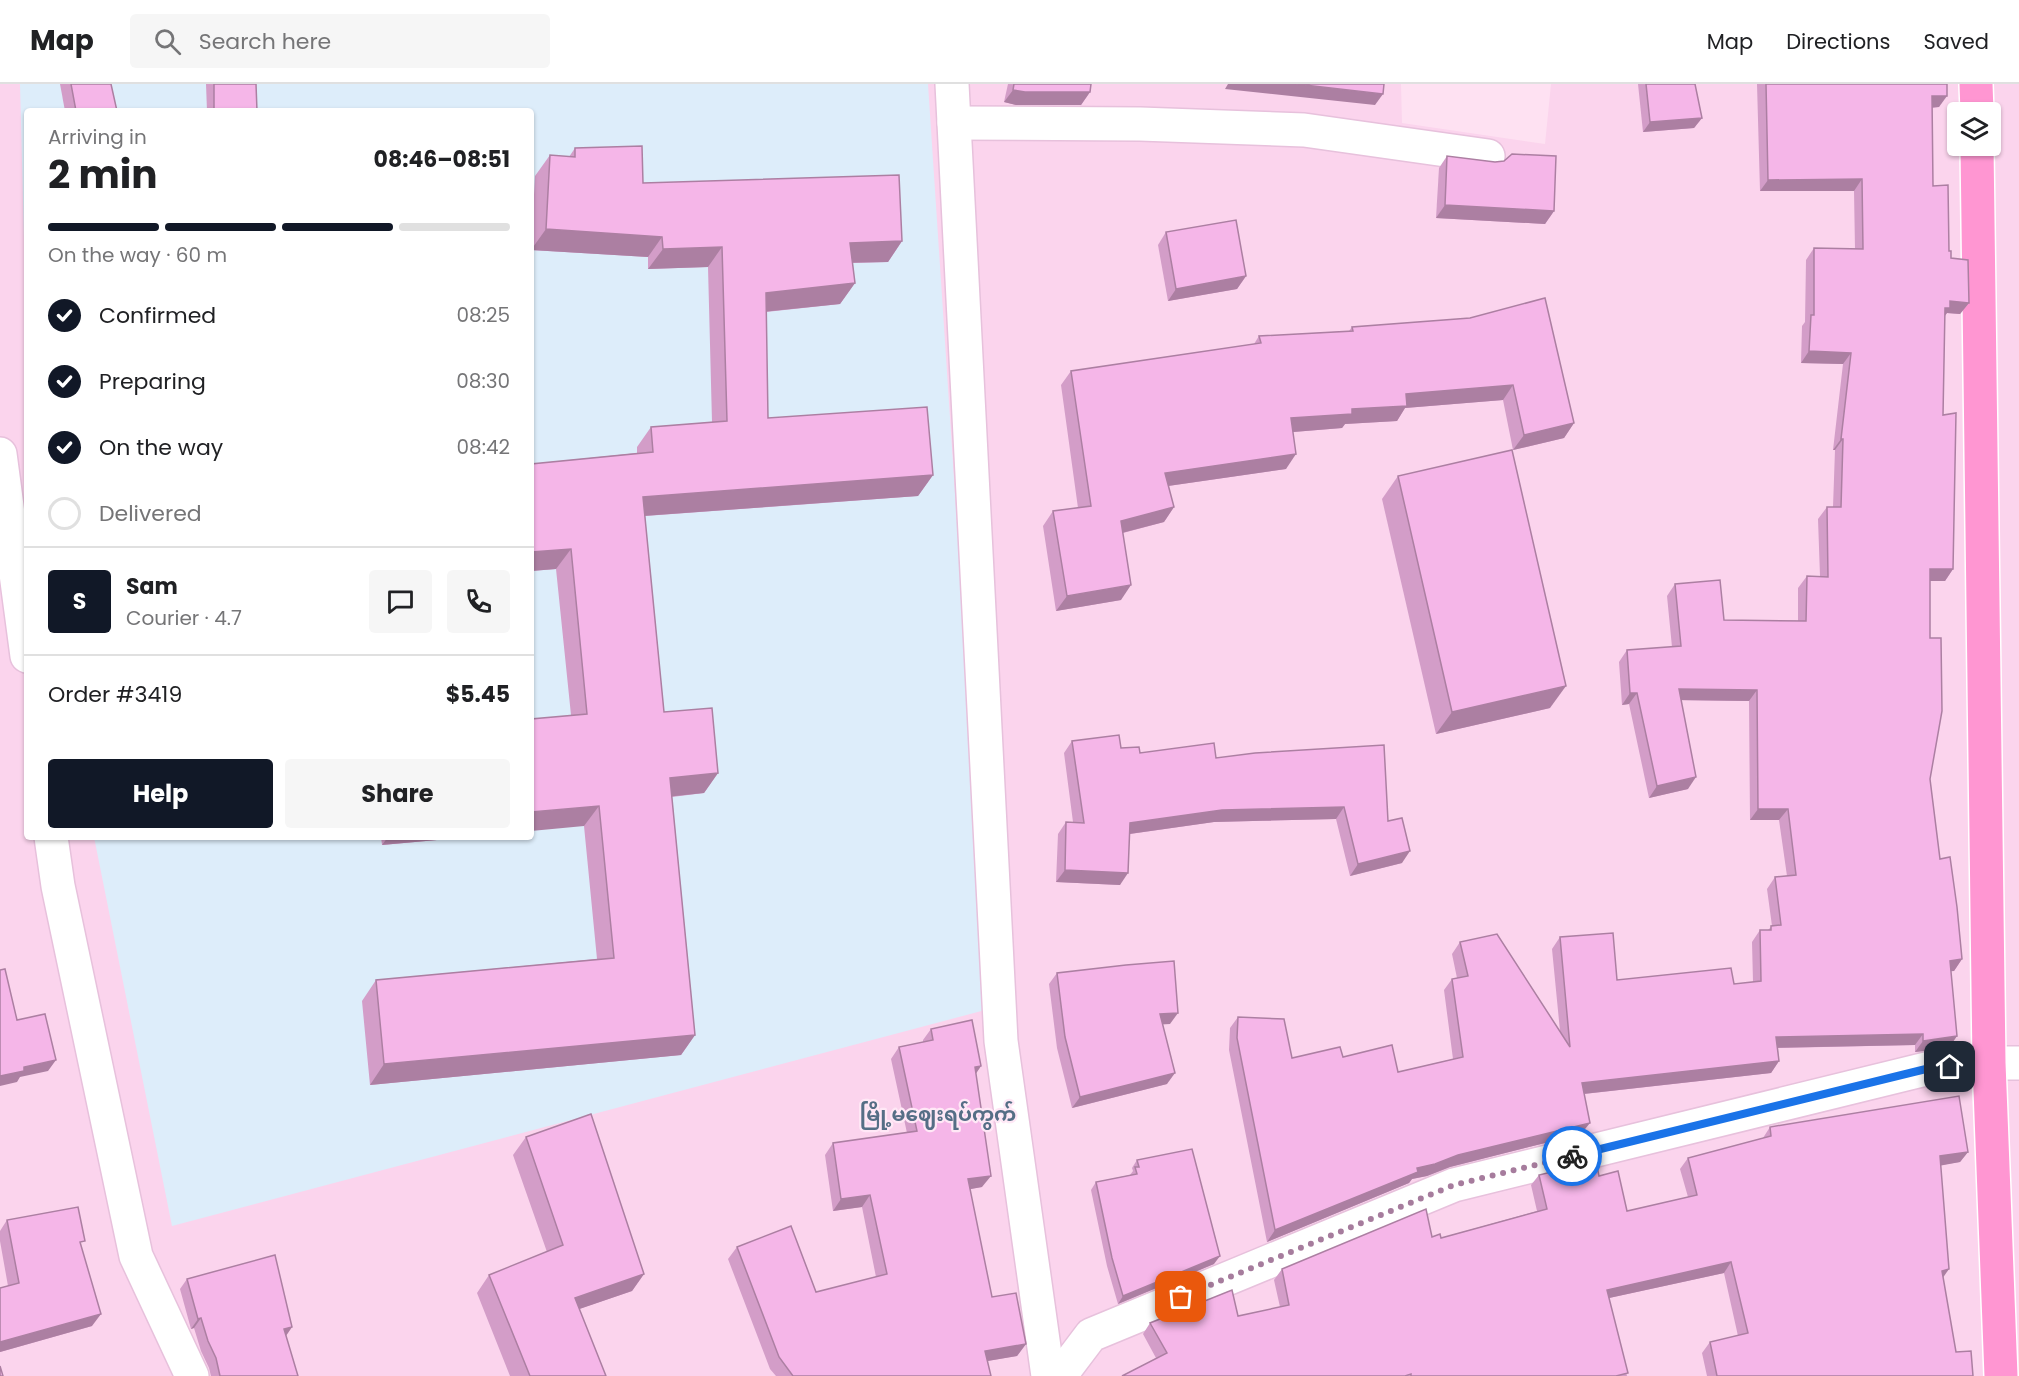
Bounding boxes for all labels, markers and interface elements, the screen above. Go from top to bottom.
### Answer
search box [130,14,550,68]
text: Map [30,21,94,60]
icon: search [151,25,184,58]
text: Search here [199,26,331,57]
text: Map [1707,27,1753,56]
text: Directions [1786,27,1890,56]
text: Saved [1923,27,1989,56]
map controls [1947,102,2001,156]
button: layers [1947,102,2001,156]
text: Arriving in [48,123,147,151]
text: 08:46–08:51 [374,144,510,175]
text: 2 min [48,147,158,202]
text: On the way · 60 m [48,241,227,269]
icon: check [48,299,81,332]
text: Confirmed [99,300,216,331]
text: 08:25 [457,301,510,329]
icon: check [48,365,81,398]
text: Preparing [99,366,206,397]
text: 08:30 [456,367,510,395]
icon: check [48,431,81,464]
text: On the way [99,432,223,463]
text: 08:42 [456,433,510,461]
text: Delivered [99,498,202,529]
button: chat [369,570,432,633]
button: phone [447,570,510,633]
text: Sam [126,571,178,602]
text: S [73,586,86,617]
text: Courier · 4.7 [126,604,242,632]
text: Order #3419 [48,679,182,710]
text: $5.45 [446,679,510,710]
button: Help [48,759,273,828]
button: Share [285,759,510,828]
pin [1924,1041,1975,1092]
icon: home [1933,1050,1966,1083]
district label: မြို့မဈေးရပ်ကွက် [860,1100,1016,1130]
courier [1542,1126,1602,1186]
icon: bike [1556,1140,1589,1173]
pin [1155,1271,1206,1322]
icon: bag [1164,1280,1197,1313]

